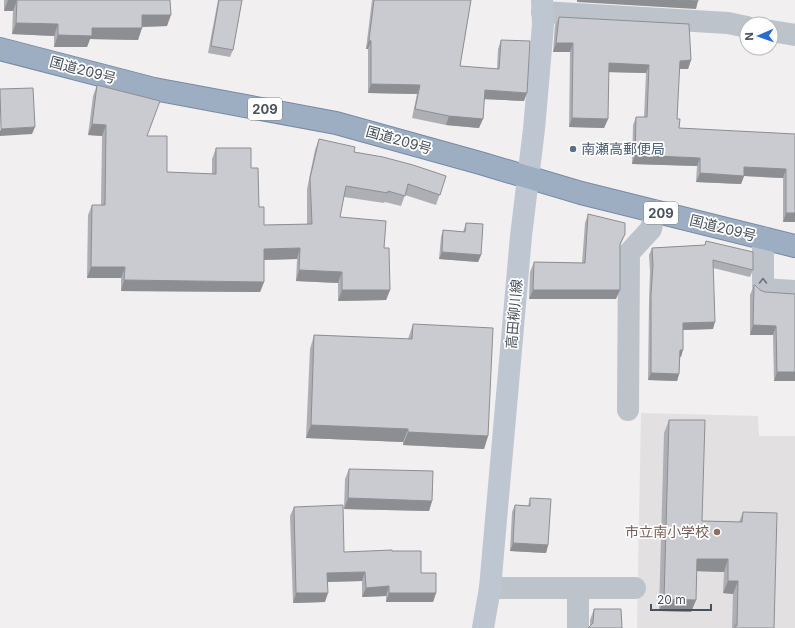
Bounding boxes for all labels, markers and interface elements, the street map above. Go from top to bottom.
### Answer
north arrow [739,16,779,56]
text: N [742,32,756,41]
street label: 国道209号 [48,52,118,87]
road number: 209 [248,98,282,120]
street label: 国道209号 [364,122,434,157]
place label: 南瀬高郵便局 [581,140,665,157]
marker: 南瀬高郵便局 [568,144,578,154]
road number: 209 [644,202,678,224]
street label: 国道209号 [688,211,758,244]
street label: 高田柳川線 [502,278,525,350]
one-way arrow [759,278,767,284]
place label: 市立南小学校 [625,523,709,540]
marker: 市立南小学校 [712,527,722,537]
scale bar [651,586,711,612]
text: 20 m [657,592,686,607]

